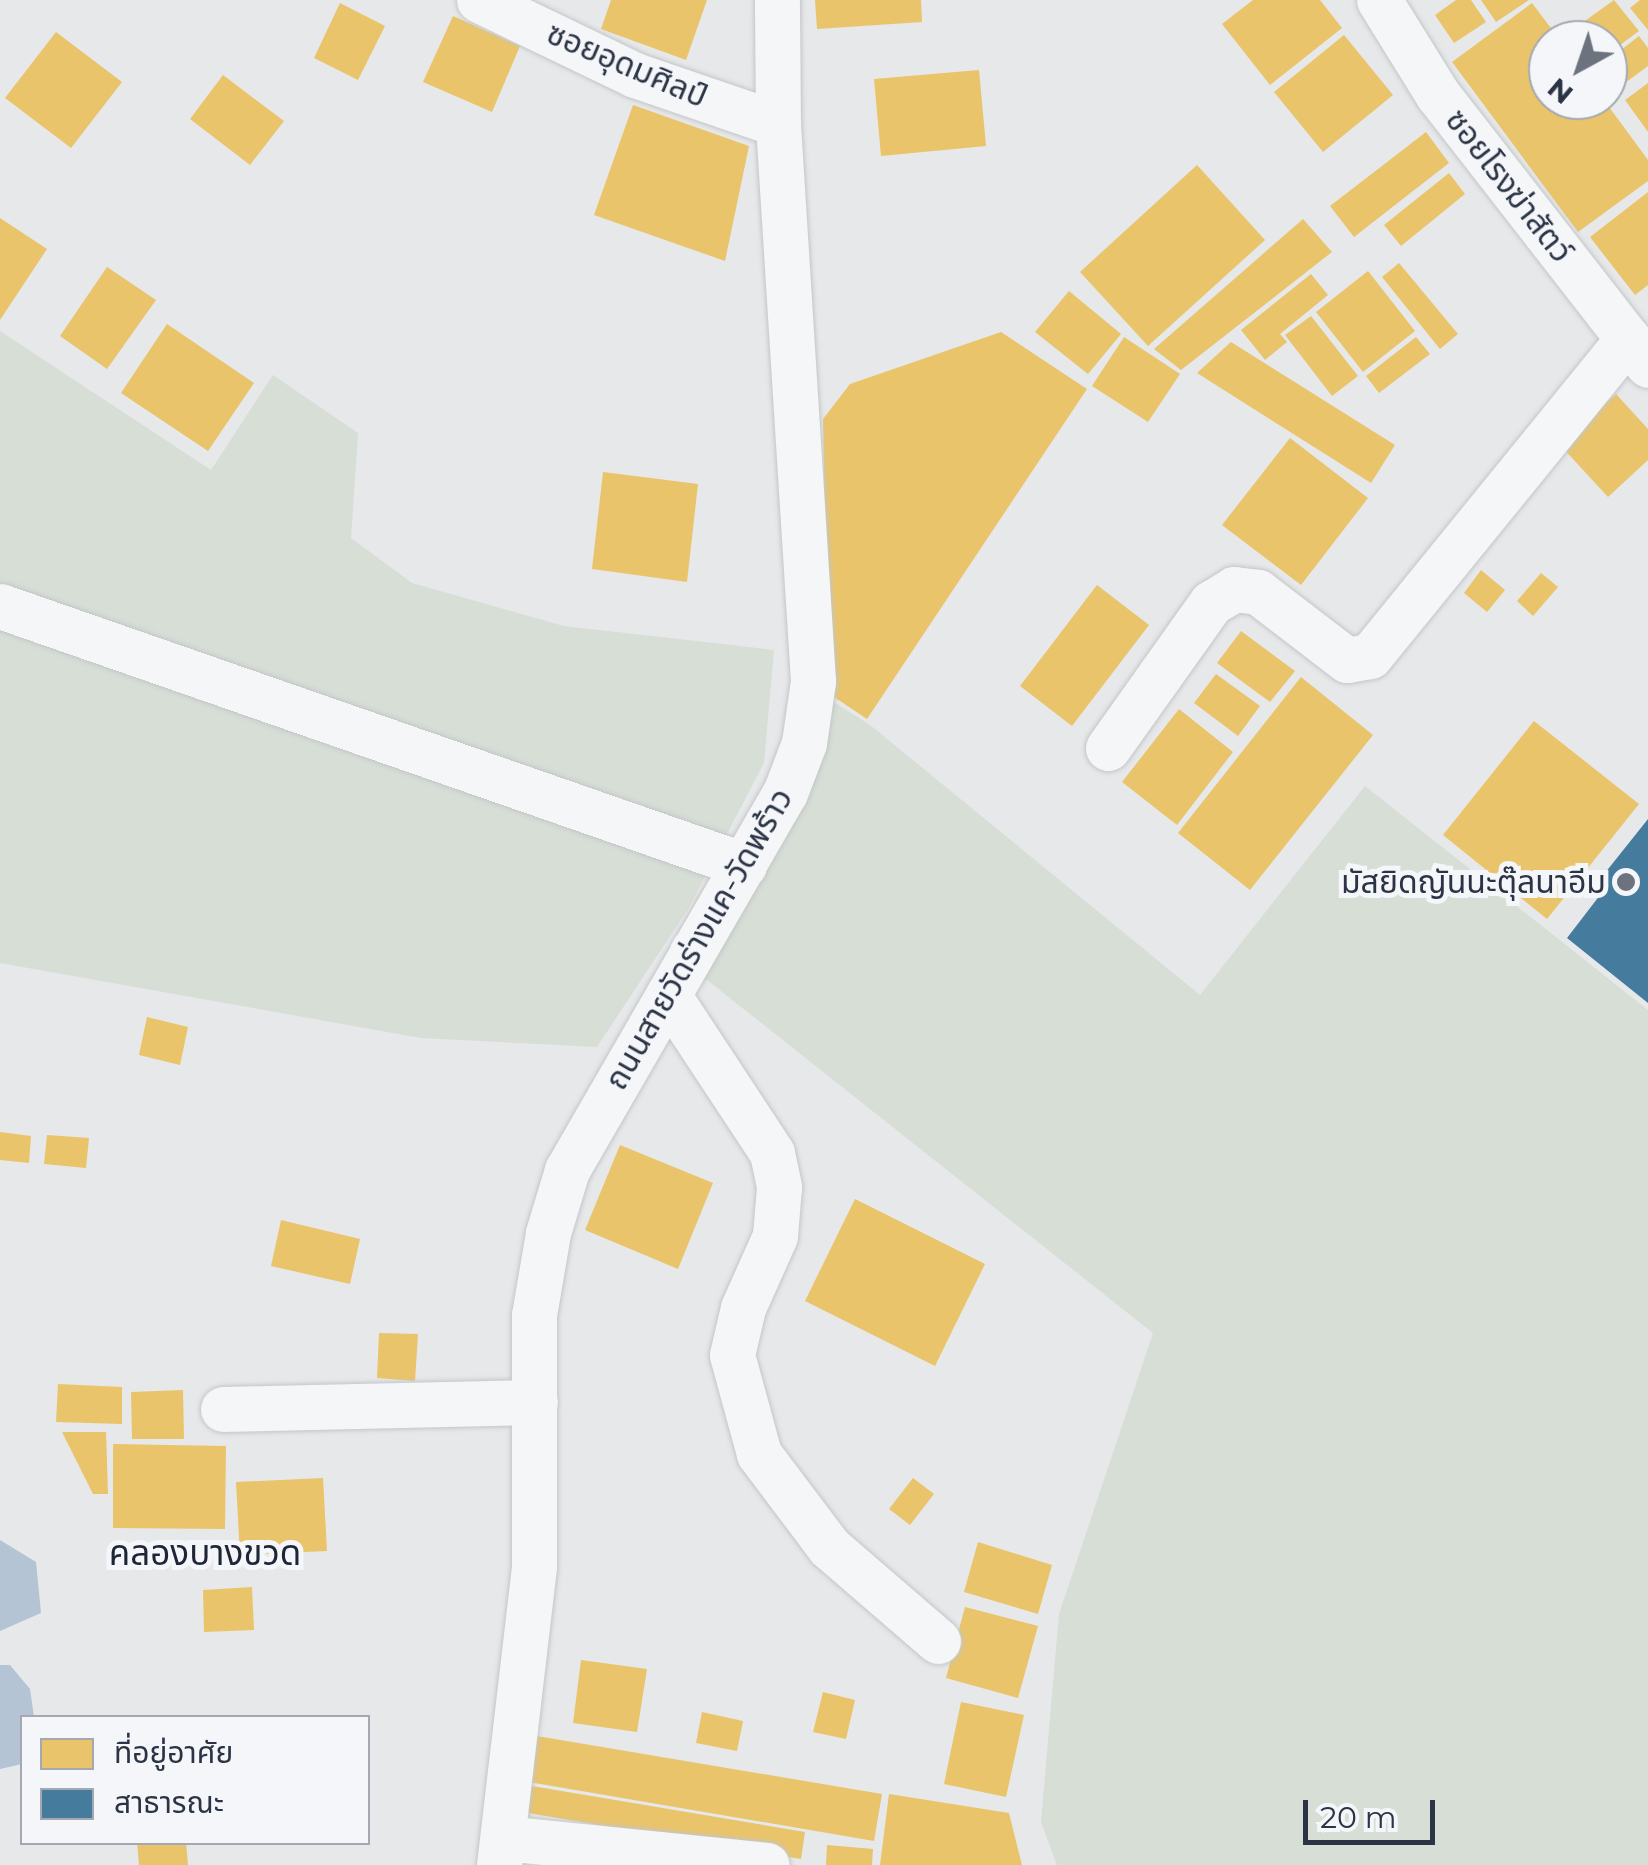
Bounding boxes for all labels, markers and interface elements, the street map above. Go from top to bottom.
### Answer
street label: ซอยอุดมศิลป์ [541,14,713,116]
north arrow [1528,20,1628,120]
text: N [1540,71,1580,112]
street label: ซอยโรงฆ่าสัตว์ [1437,102,1581,270]
street label: ถนนสายวัดร่างแค-วัดพร้าว [597,781,801,1097]
place label: มัสยิดญันนะตุ๊ลนาอีม [1341,863,1606,901]
marker: มัสยิดญันนะตุ๊ลนาอีม [1615,871,1637,893]
district label: คลองบางขวด [109,1532,301,1574]
legend [20,1715,370,1845]
text: ที่อยู่อาศัย [114,1734,233,1771]
scale bar [1308,1780,1440,1842]
text: สาธารณะ [114,1784,224,1821]
text: 20 m [1320,1799,1397,1836]

